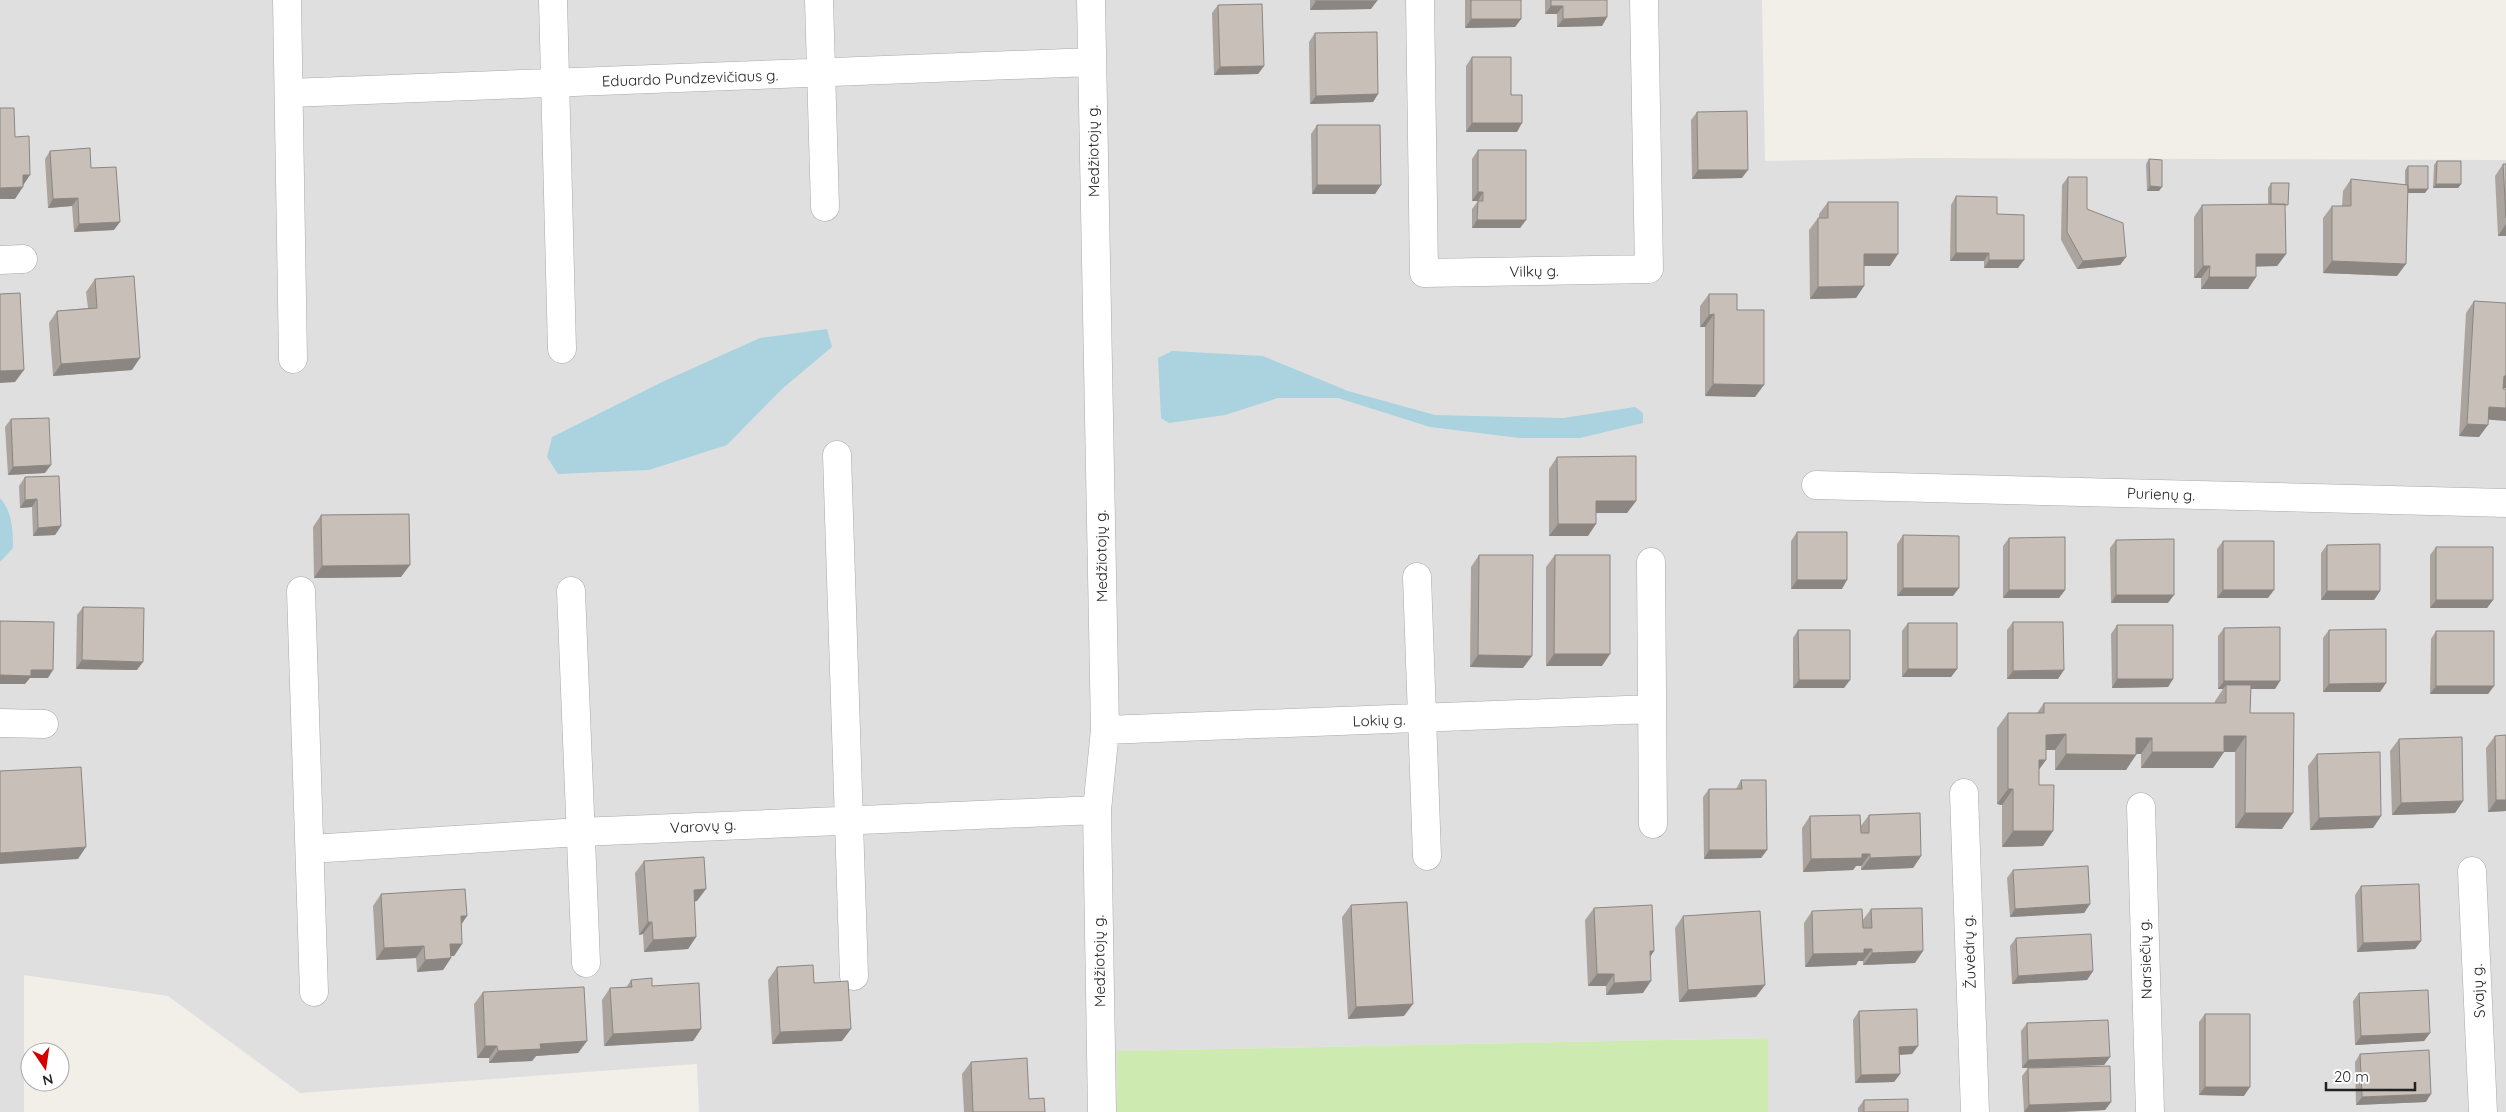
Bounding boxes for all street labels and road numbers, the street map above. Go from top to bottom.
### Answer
street label: Eduardo Pundzevičiaus g. [601,65,779,91]
street label: Medžiotojų g. [1083,105,1103,197]
street label: Vilkų g. [1509,261,1559,281]
street label: Purienų g. [2127,483,2195,505]
street label: Medžiotojų g. [1091,510,1111,602]
street label: Lokių g. [1352,710,1406,730]
street label: Varovų g. [670,815,736,837]
street label: Medžiotojų g. [1089,915,1109,1007]
street label: Žuvėdrų g. [1958,915,1980,989]
street label: Narsiečių g. [2134,919,2156,999]
street label: Svajų g. [2467,963,2489,1019]

